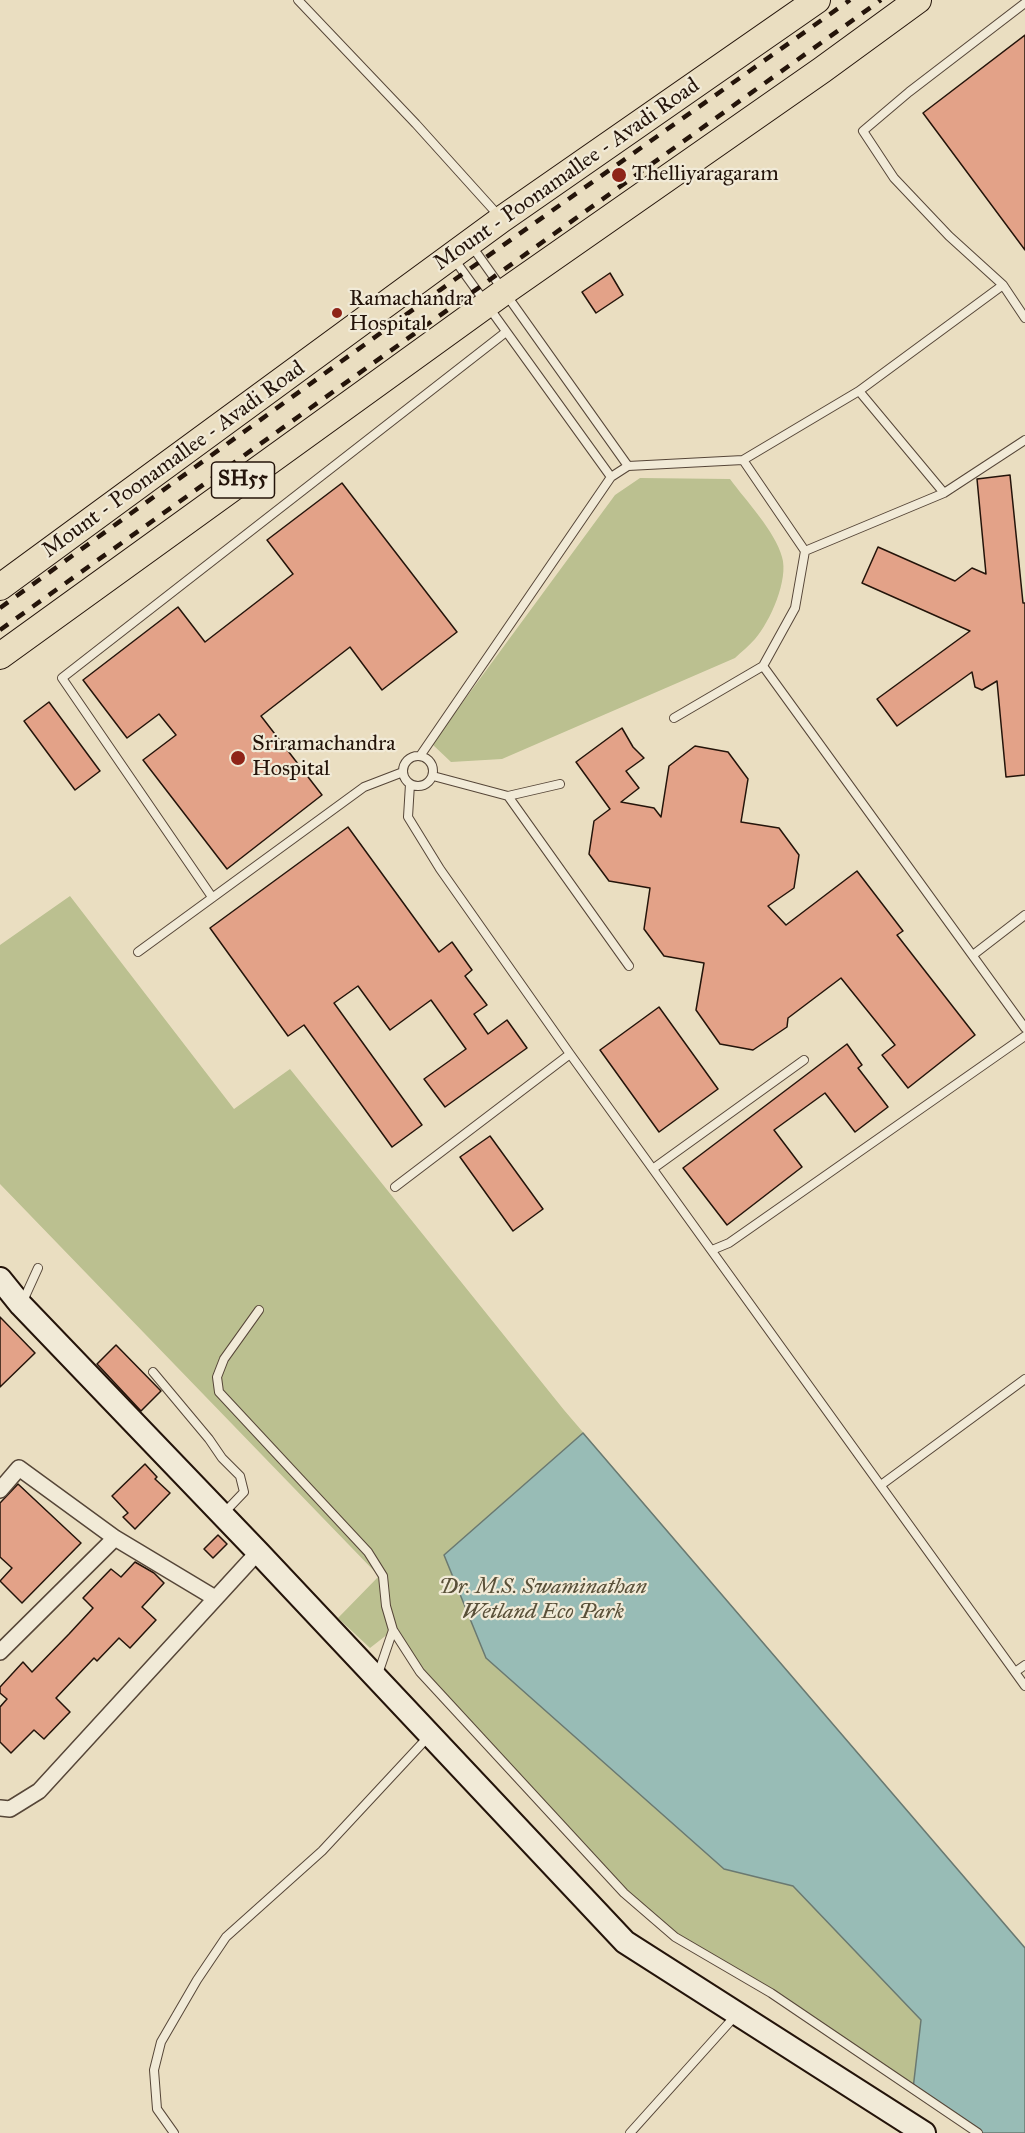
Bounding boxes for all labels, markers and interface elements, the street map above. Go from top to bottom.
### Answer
street label: Mount - Poonamallee - Avadi Road [429,73,705,277]
place label: Thelliyaragaram [632,162,779,188]
marker: Thelliyaragaram [610,166,628,184]
place label: Ramachandra Hospital [349,287,473,338]
marker: Ramachandra Hospital [330,306,344,320]
street label: Mount - Poonamallee - Avadi Road [38,356,310,564]
road number: SH55 [212,462,274,498]
place label: Sriramachandra Hospital [252,732,396,784]
marker: Sriramachandra Hospital [229,749,247,767]
park label: Dr. M.S. Swaminathan Wetland Eco Park [439,1575,647,1627]

